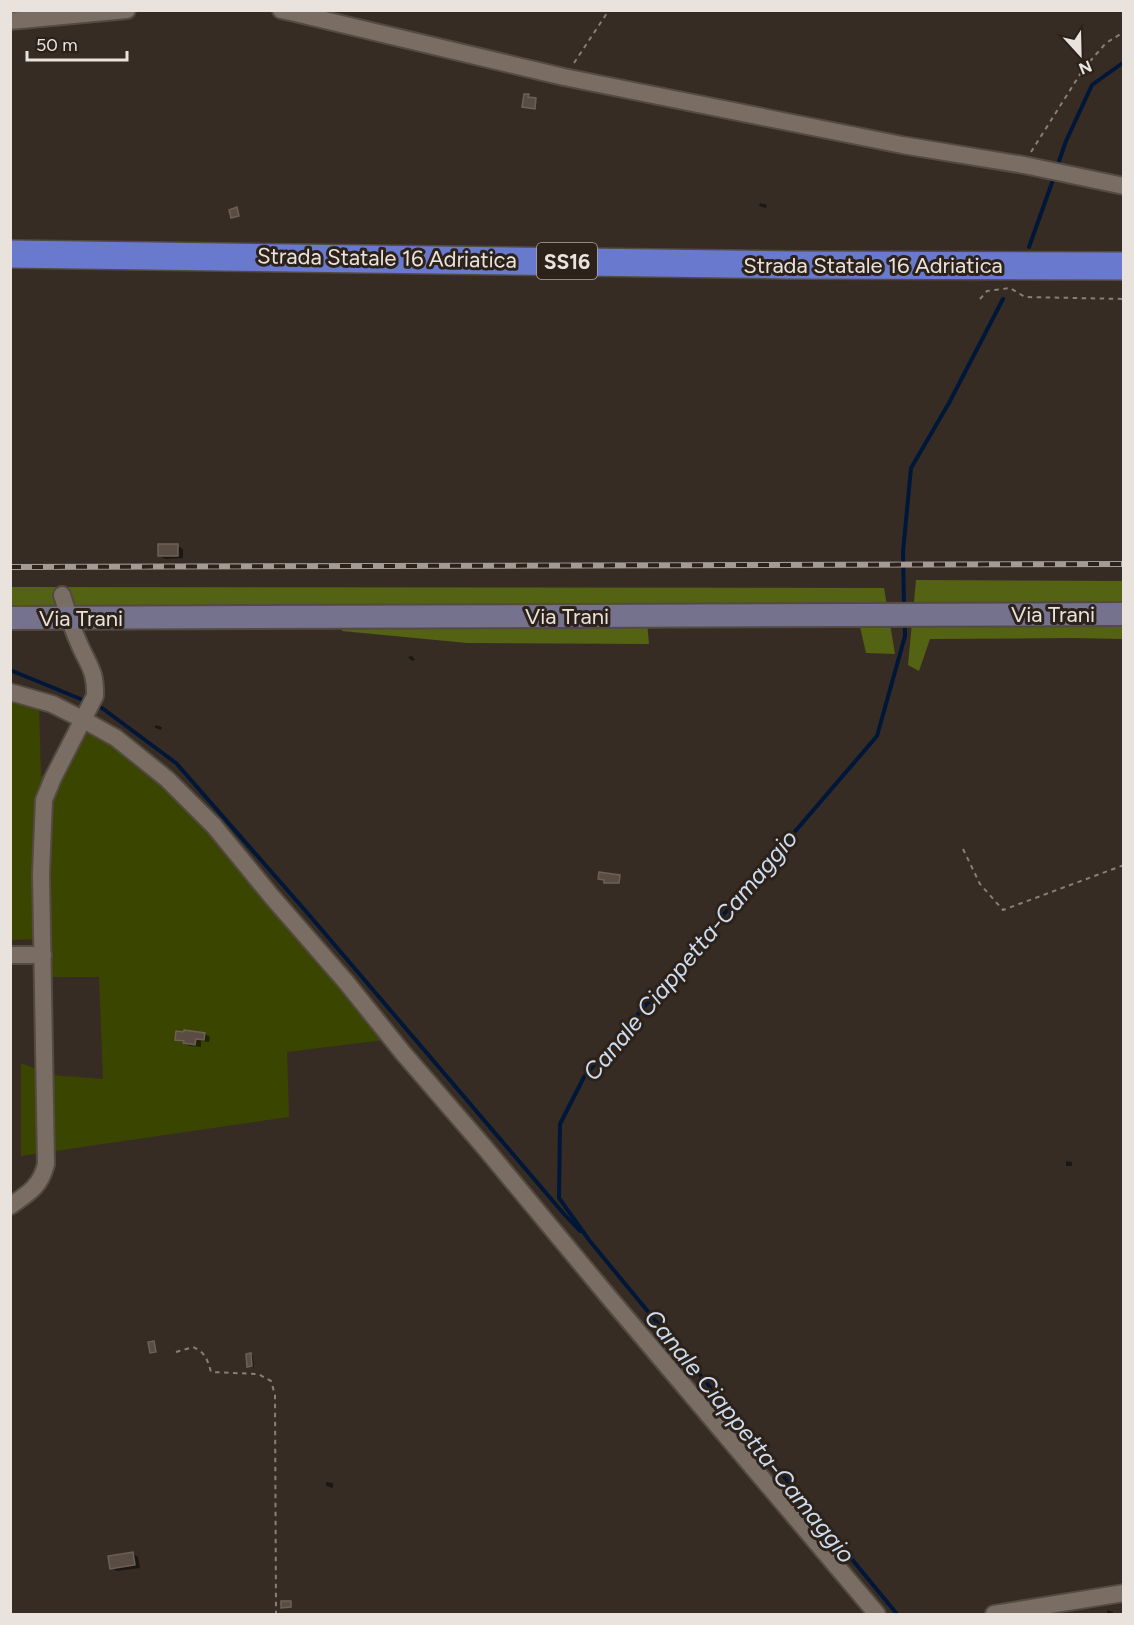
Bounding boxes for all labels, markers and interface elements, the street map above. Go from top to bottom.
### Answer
scale bar [27,24,128,62]
north arrow [1050,24,1110,84]
text: 50 m [36,34,78,56]
text: N [1076,56,1095,79]
street label: Strada Statale 16 Adriatica [257,242,517,274]
road number: SS16 [537,243,597,279]
street label: Strada Statale 16 Adriatica [743,252,1003,279]
street label: Via Trani [1011,601,1095,628]
street label: Via Trani [525,603,609,630]
street label: Via Trani [39,605,123,632]
water label: Canale Ciappetta-Camaggio [577,824,803,1086]
water label: Canale Ciappetta-Camaggio [639,1303,861,1569]

